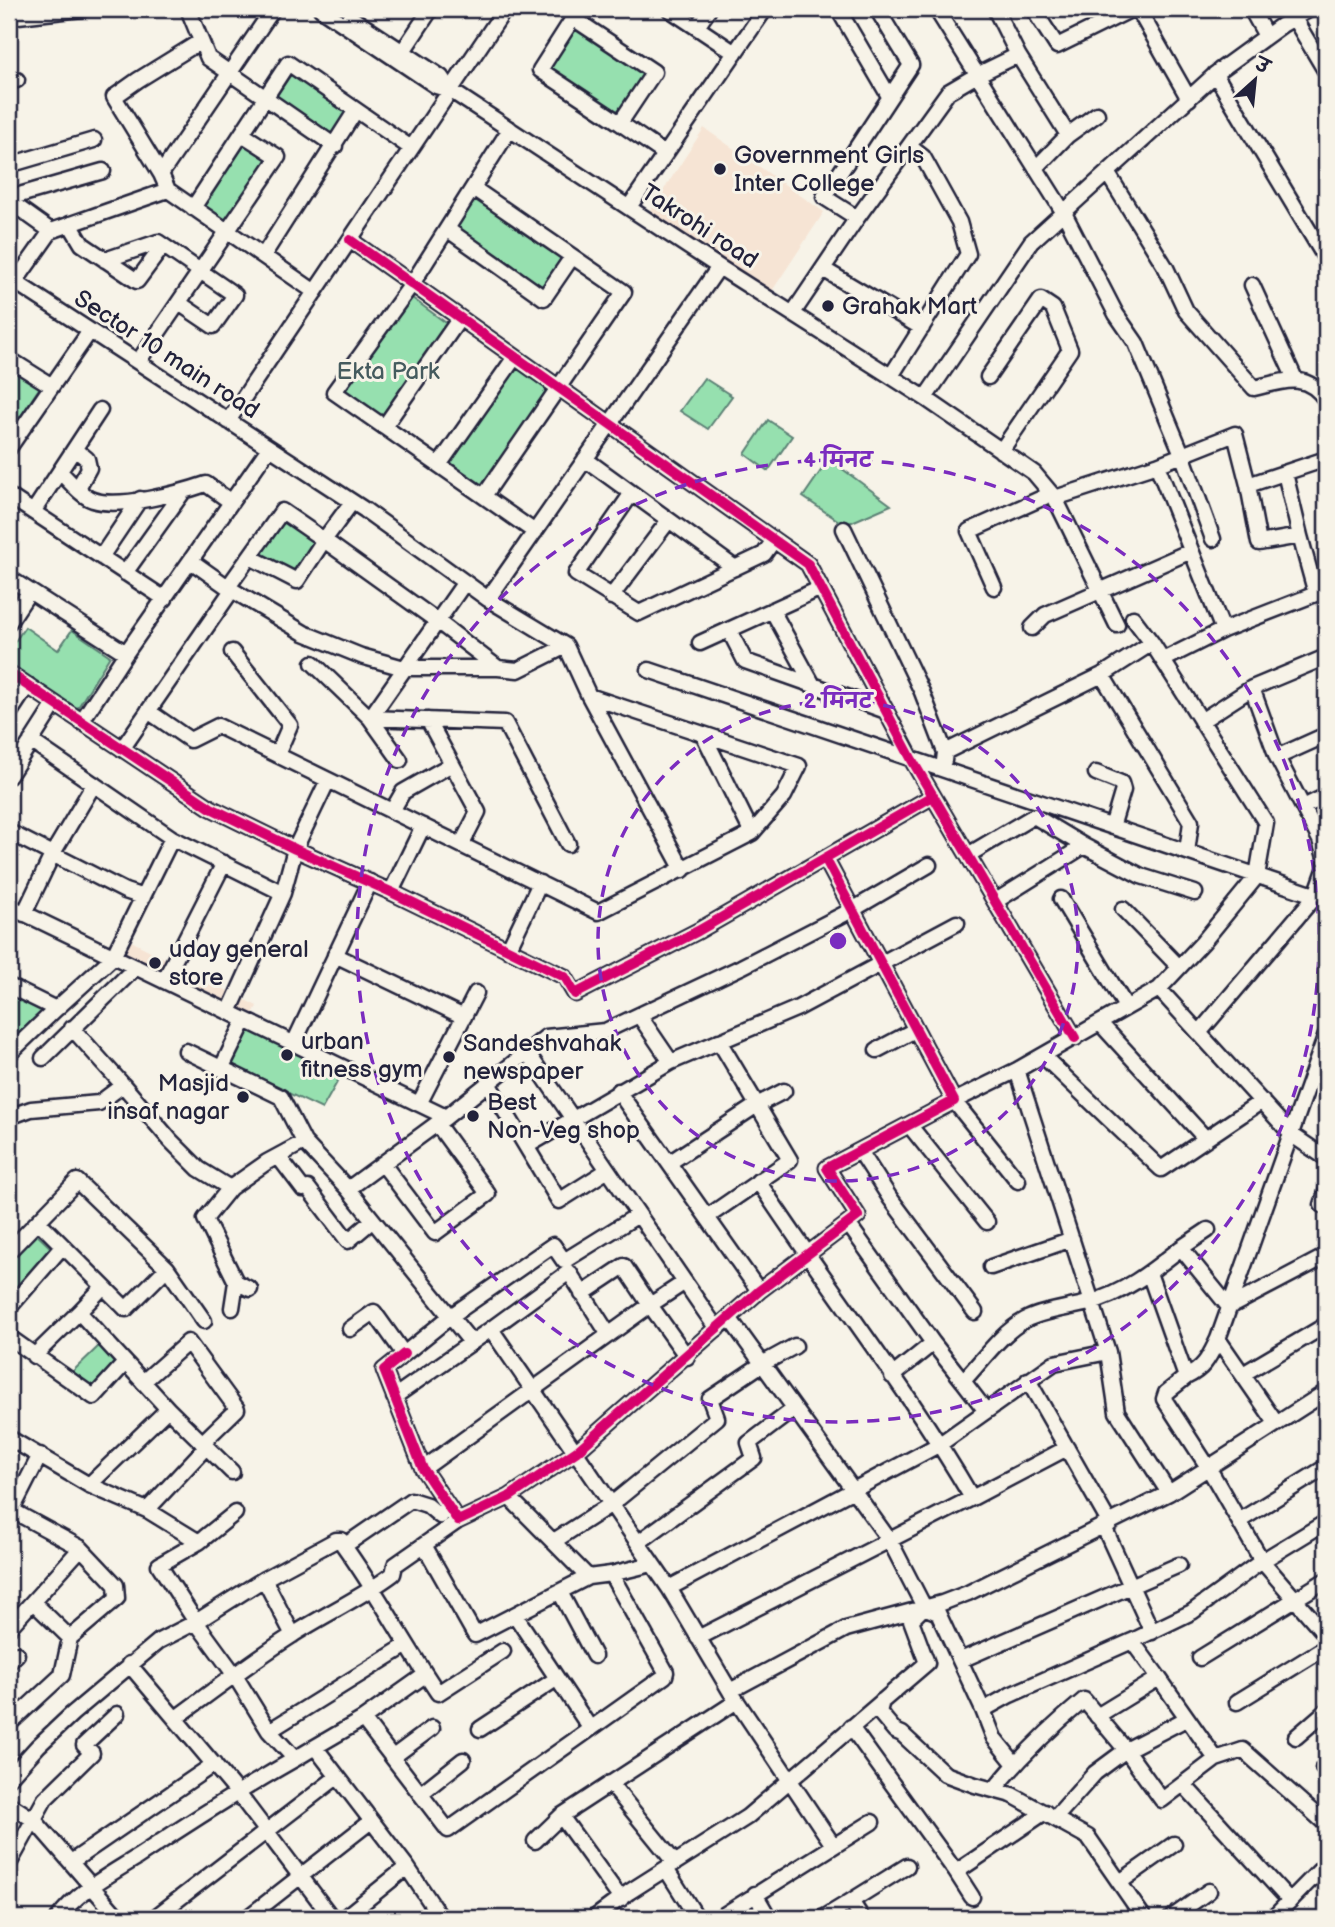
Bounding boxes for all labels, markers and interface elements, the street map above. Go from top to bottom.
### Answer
north arrow [1220,46,1290,116]
text: उ [1249,52,1275,80]
place label: Government Girls Inter College [734,141,924,198]
marker: Government Girls Inter College [712,161,728,177]
street label: Takrohi road [636,178,764,275]
street label: Sector 10 main road [69,284,265,425]
place label: Grahak Mart [842,292,978,321]
marker: Grahak Mart [820,298,836,314]
park label: Ekta Park [336,357,440,386]
text: 4 मिनट [804,444,875,473]
text: 2 मिनट [803,685,875,714]
centre of rings [826,929,850,953]
place label: uday general store [169,935,309,992]
marker: uday general store [147,955,163,971]
place label: urban fitness gym [301,1027,423,1084]
place label: Sandeshvahak newspaper [463,1029,621,1086]
marker: urban fitness gym [279,1047,295,1063]
marker: Sandeshvahak newspaper [441,1049,457,1065]
place label: Masjid insaf nagar [107,1069,229,1126]
place label: Best Non-Veg shop [487,1088,640,1145]
marker: Masjid insaf nagar [235,1089,251,1105]
marker: Best Non-Veg shop [465,1108,481,1124]

